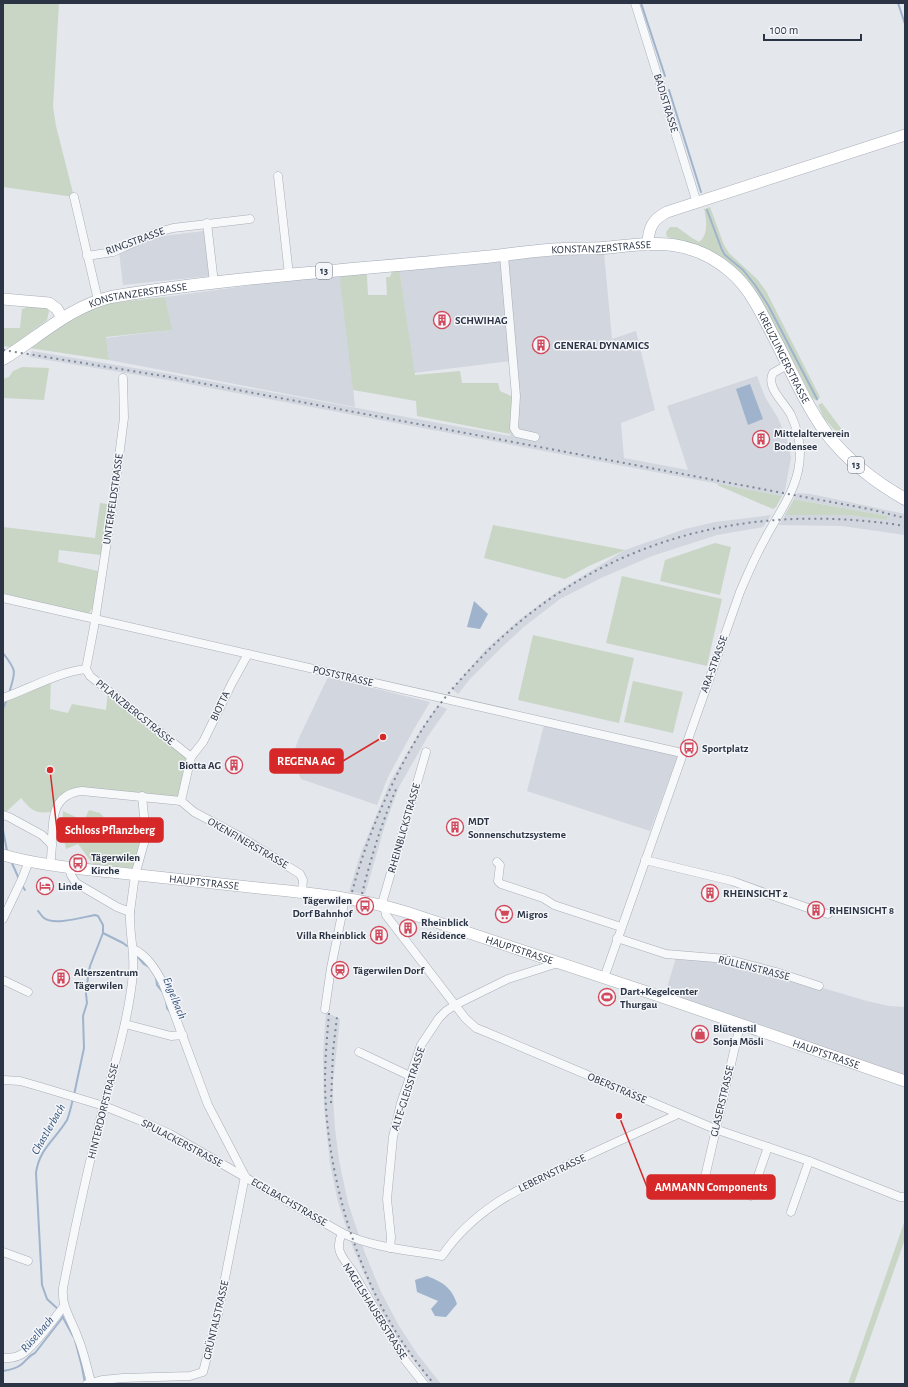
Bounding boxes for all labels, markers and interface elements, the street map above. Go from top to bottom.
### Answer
scale bar [764,16,861,42]
text: 100 m [770,24,798,36]
street label: BADISTRASSE [652,72,680,134]
street label: RINGSTRASSE [104,225,166,257]
street label: KONSTANZERSTRASSE [551,238,652,255]
road number: 13 [316,263,332,279]
street label: KONSTANZERSTRASSE [87,280,188,309]
street label: KREUZLINGERSTRASSE [756,309,812,406]
building icon: SCHWIHAG [432,310,452,330]
place label: SCHWIHAG [455,315,508,326]
building icon: GENERAL DYNAMICS [531,335,551,355]
place label: GENERAL DYNAMICS [554,340,650,351]
place label: Mittelalterverein Bodensee [774,428,850,452]
building icon: Mittelalterverein Bodensee [751,429,771,449]
street label: UNTERFELDSTRASSE [101,452,125,545]
road number: 13 [848,457,864,473]
street label: ARA-STRASSE [699,633,730,694]
street label: POSTSTRASSE [312,664,375,688]
street label: PFLANZBERGSTRASSE [94,677,177,747]
street label: BIOTTA [208,689,232,723]
bus stop icon: Sportplatz [679,738,699,758]
place label: Sportplatz [702,743,749,754]
callout: REGENA AG [270,749,343,773]
building icon: Biotta AG [224,755,244,775]
text: REGENA AG [277,755,335,767]
place label: Biotta AG [179,760,221,771]
street label: RHEINBLICKSTRASSE [386,781,422,874]
street label: OKENFINERSTRASSE [206,815,291,871]
place label: MDT Sonnenschutzsysteme [468,816,566,840]
building icon: MDT Sonnenschutzsysteme [445,817,465,837]
callout: Schloss Pflanzberg [57,818,163,842]
text: Schloss Pflanzberg [65,824,156,836]
place label: Tägerwilen Kirche [91,852,140,876]
bus stop icon: Tägerwilen Kirche [68,853,88,873]
street label: HAUPTSTRASSE [169,873,240,891]
hotel icon: Linde [35,876,55,896]
place label: Linde [58,881,82,892]
building icon: RHEINSICHT 2 [700,883,720,903]
place label: RHEINSICHT 2 [723,888,788,899]
place label: Tägerwilen Dorf Bahnhof [292,895,353,919]
bus stop icon: Tägerwilen Dorf Bahnhof [355,896,375,916]
building icon: RHEINSICHT 8 [806,900,826,920]
supermarket icon: Migros [494,904,514,924]
place label: RHEINSICHT 8 [829,905,894,916]
place label: Migros [517,909,548,920]
place label: Rheinblick Résidence [421,917,469,941]
building icon: Rheinblick Résidence [398,918,418,938]
building icon: Villa Rheinblick [369,925,389,945]
place label: Villa Rheinblick [297,930,367,941]
street label: HAUPTSTRASSE [484,933,555,966]
street label: RÜLLENSTRASSE [717,954,792,982]
station icon: Tägerwilen Dorf [330,960,350,980]
place label: Tägerwilen Dorf [353,965,425,976]
place label: Alterszentrum Tägerwilen [74,967,138,991]
building icon: Alterszentrum Tägerwilen [51,968,71,988]
water label: Engelbach [161,975,189,1021]
place label: Dart+Kegelcenter Thurgau [620,986,698,1010]
sports icon: Dart+Kegelcenter Thurgau [597,987,617,1007]
place label: Blütenstil Sonja Mösli [713,1023,764,1047]
shop icon: Blütenstil Sonja Mösli [690,1024,710,1044]
street label: HAUPTSTRASSE [791,1037,862,1071]
street label: ALTE-GLEISSTRASSE [389,1045,427,1132]
street label: HINTERDORFSTRASSE [86,1061,120,1160]
street label: GLASERSTRASSE [708,1064,736,1138]
street label: OBERSTRASSE [586,1071,649,1106]
water label: Chastlerbach [29,1102,67,1156]
street label: SPULACKERSTRASSE [140,1117,225,1169]
street label: LEBERNSTRASSE [517,1152,588,1194]
callout: AMMANN Components [647,1175,775,1199]
street label: EGELBACHSTRASSE [249,1176,329,1228]
text: AMMANN Components [655,1181,768,1193]
street label: NAGELSHAUSERSTRASSE [341,1261,409,1362]
street label: GRÜNTALSTRASSE [202,1279,231,1361]
water label: Rüselbach [18,1314,56,1354]

